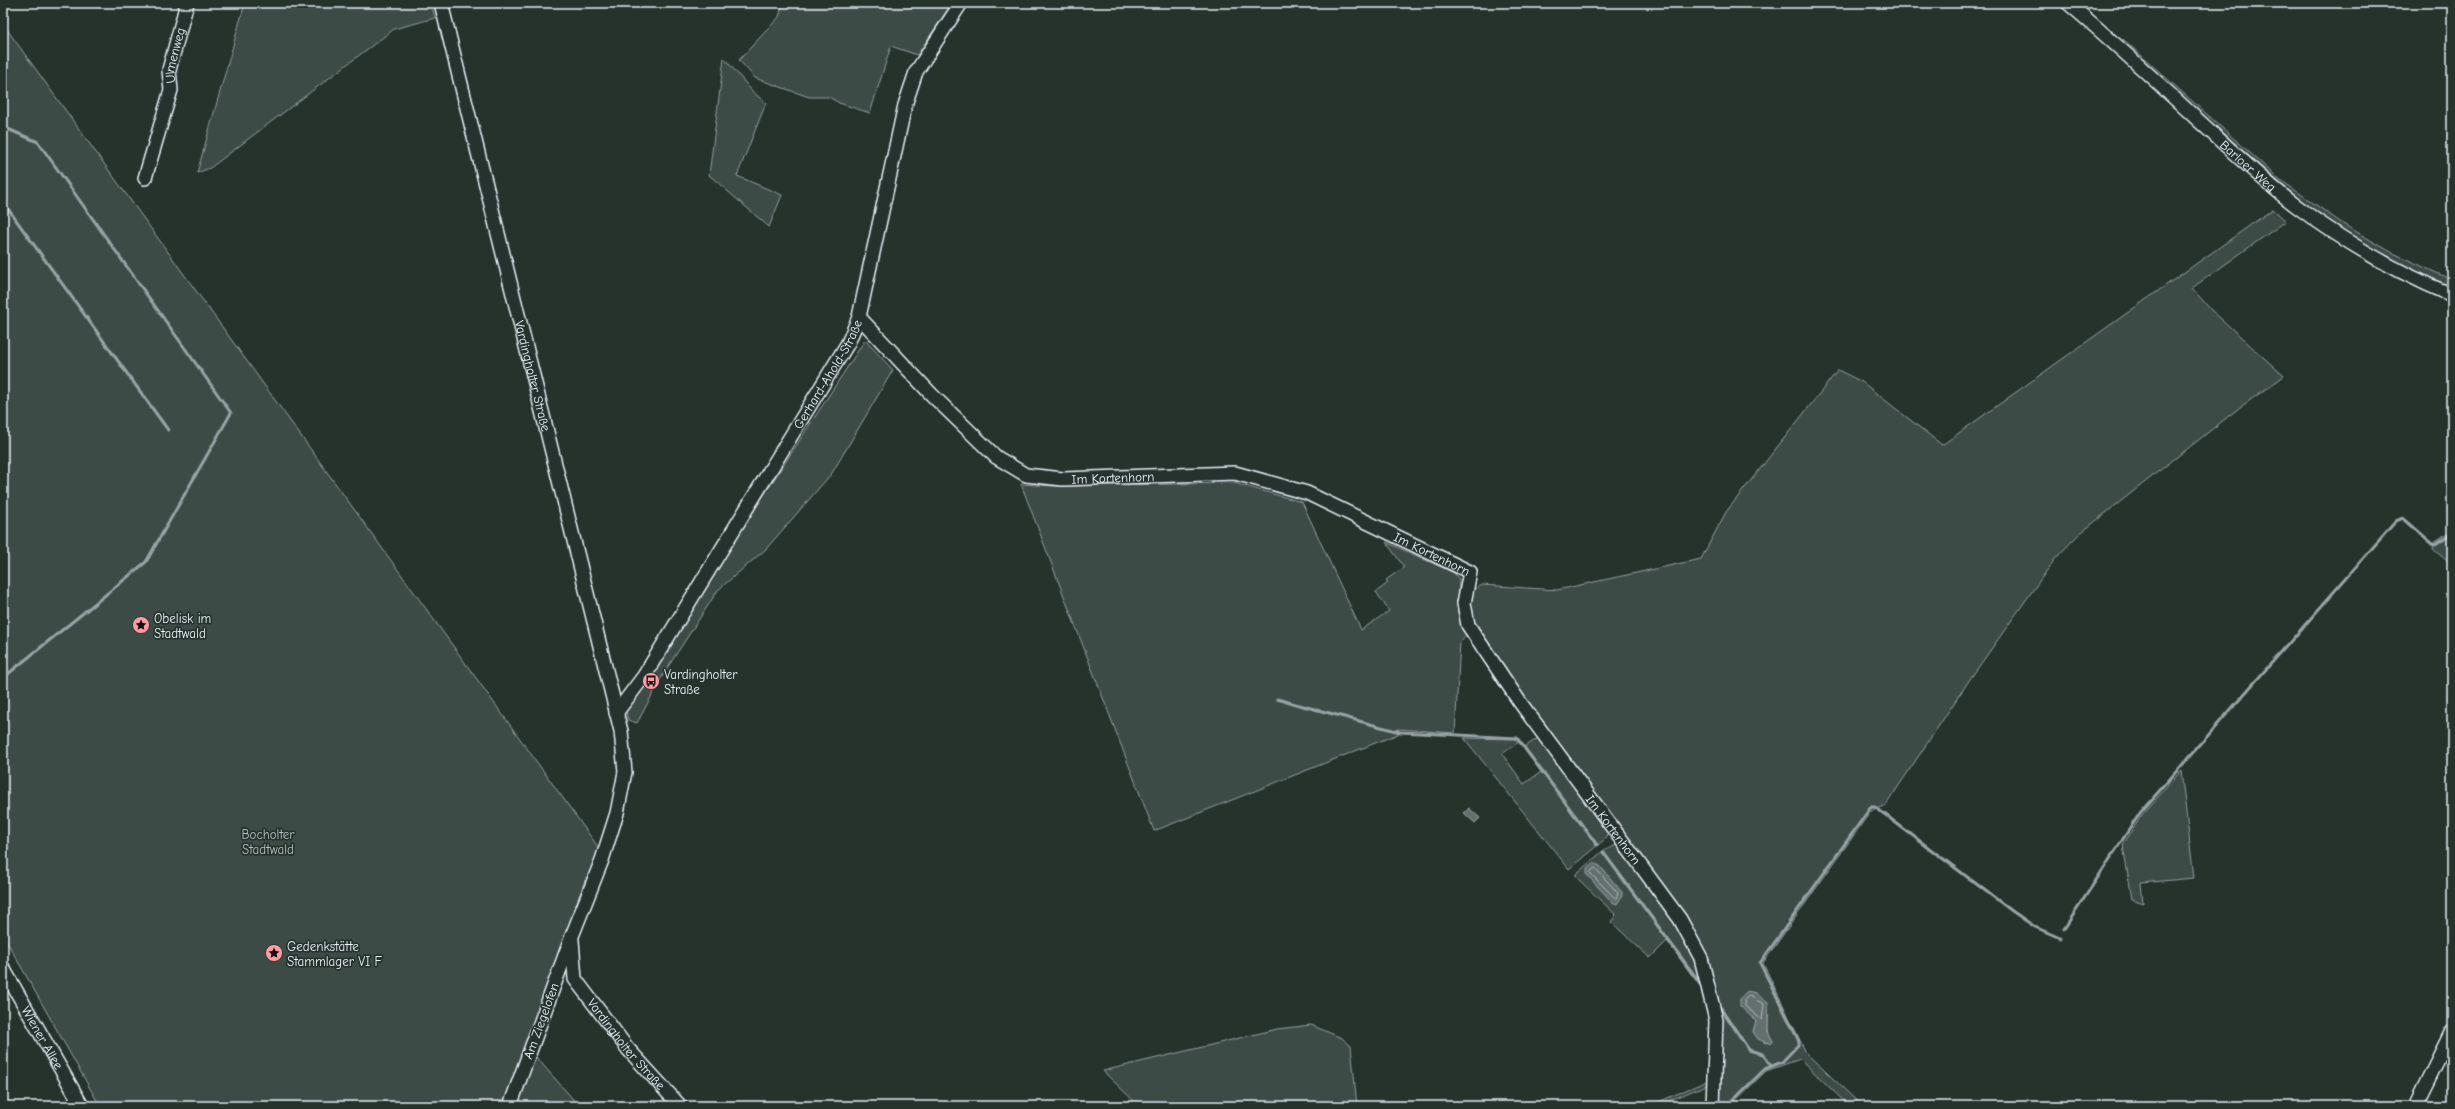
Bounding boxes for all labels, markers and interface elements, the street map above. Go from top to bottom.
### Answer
street label: Ulmenweg [161,26,188,84]
street label: Barloer Weg [2217,137,2279,194]
street label: Gerhard-Ahold-Straße [790,317,865,431]
street label: Vardingholter Straße [512,319,554,433]
street label: Im Kortenhorn [1071,468,1154,486]
street label: Im Kortenhorn [1392,529,1473,578]
place label: Obelisk im Stadtwald [154,611,211,641]
place icon: Obelisk im Stadtwald [131,615,151,635]
place label: Vardingholter Straße [664,667,738,697]
bus stop icon: Vardingholter Straße [641,671,661,691]
street label: Im Kortenhorn [1583,791,1644,867]
park label: Bocholter Stadtwald [242,827,295,857]
place label: Gedenkstätte Stammlager VI F [287,939,383,969]
place icon: Gedenkstätte Stammlager VI F [264,943,284,963]
street label: Am Ziegelofen [520,981,562,1061]
street label: Vardingholter Straße [585,995,669,1093]
street label: Wiener Allee [19,1003,67,1072]

